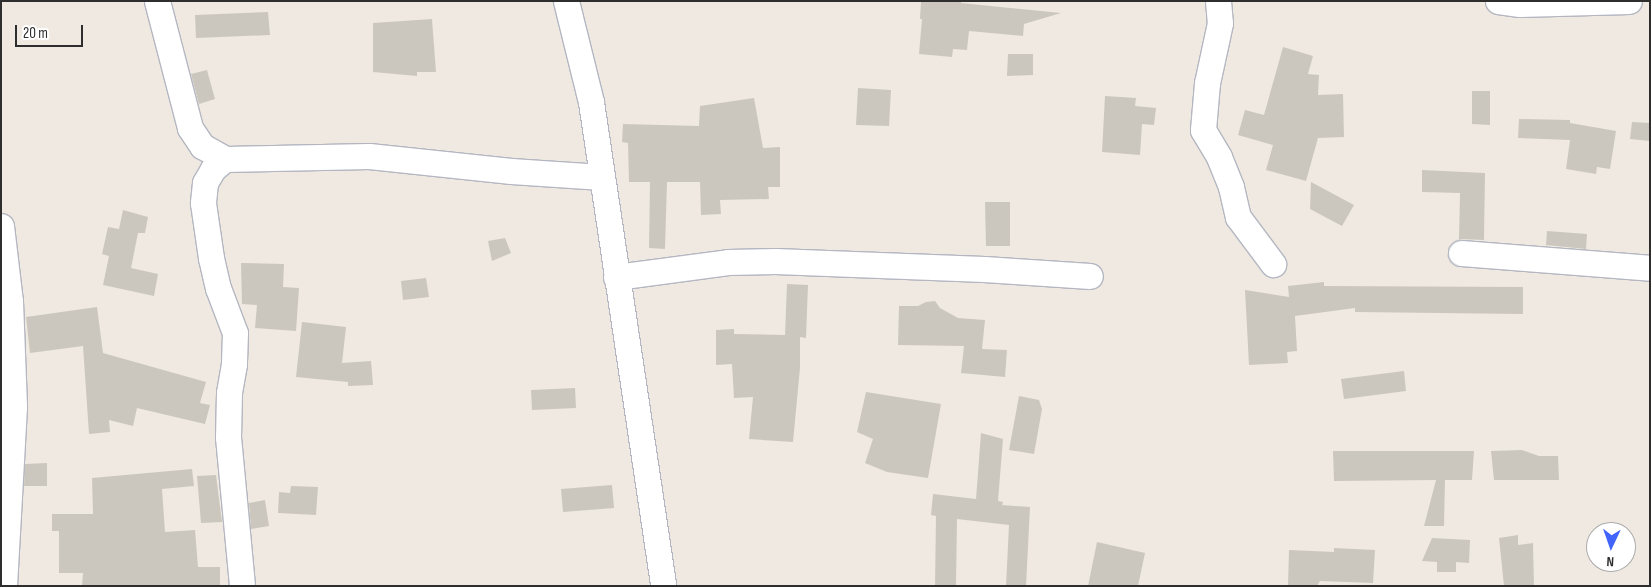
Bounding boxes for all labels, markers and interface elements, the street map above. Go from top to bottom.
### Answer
scale bar [18,15,85,47]
text: 20 m [23,24,48,43]
north arrow [1586,522,1636,572]
text: N [1606,553,1614,570]

